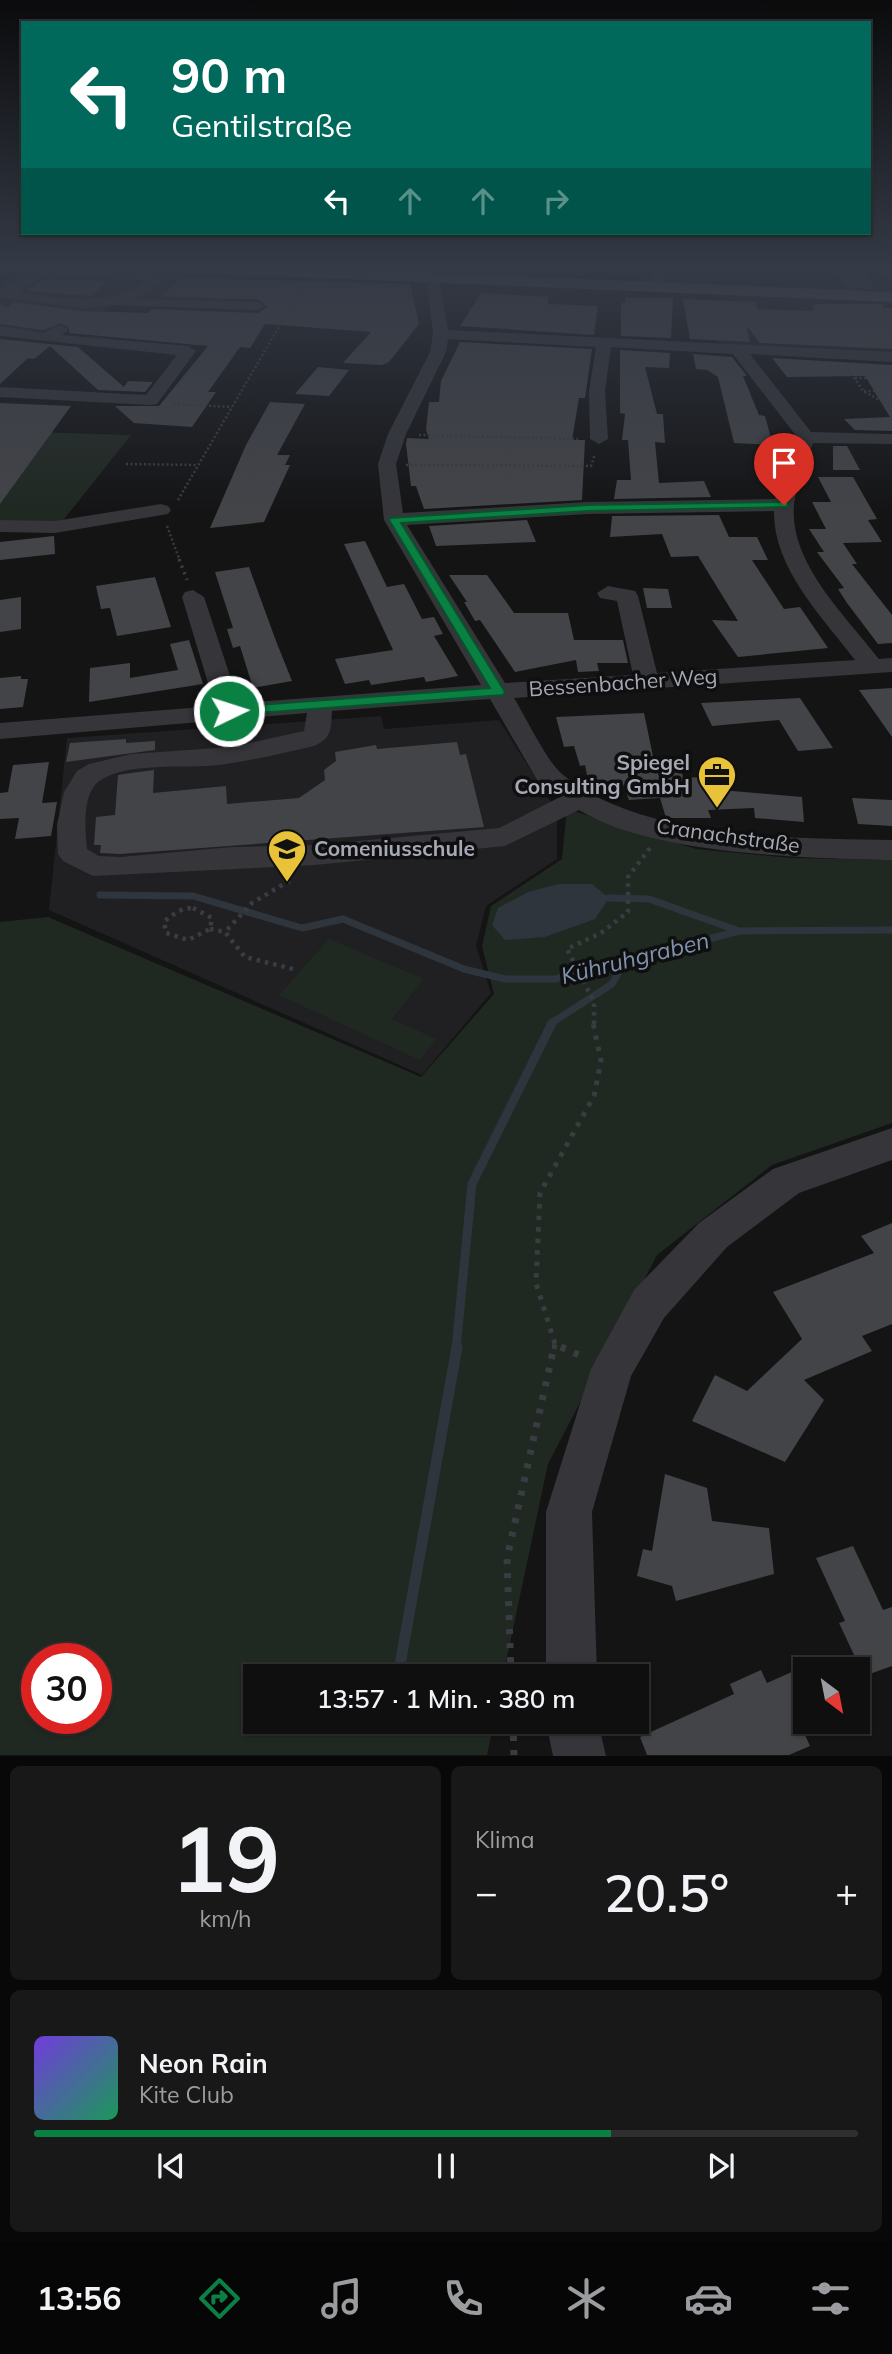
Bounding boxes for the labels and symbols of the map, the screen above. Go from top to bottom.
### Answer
pin [754,433,814,505]
street label: Bessenbacher Weg [528,662,718,702]
position arrow [192,674,266,748]
place label: Spiegel Consulting GmbH [514,749,690,799]
office icon: Spiegel Consulting GmbH [696,754,738,809]
street label: Cranachstraße [655,812,802,858]
school or university icon: Comeniusschule [266,828,308,883]
place label: Comeniusschule [314,835,475,861]
water label: Kühruhgraben [558,925,712,990]
speed limit sign: 30 [21,1643,112,1734]
north arrow [793,1657,870,1734]

